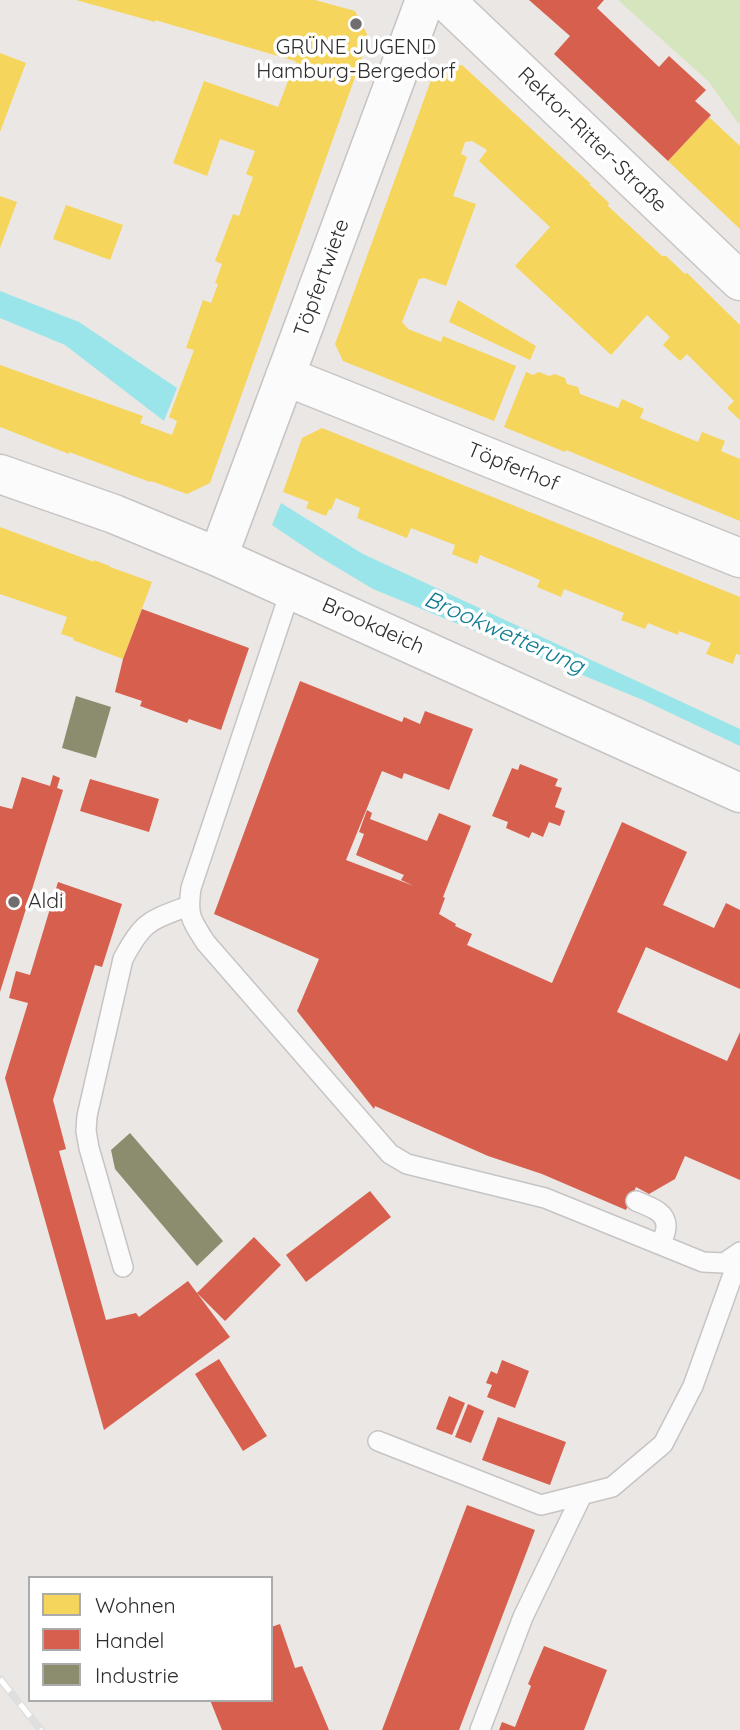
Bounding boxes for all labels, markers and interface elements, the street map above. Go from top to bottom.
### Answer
marker: GRÜNE JUGEND Hamburg-Bergedorf [348,16,364,32]
place label: GRÜNE JUGEND Hamburg-Bergedorf [256,35,456,85]
street label: Rektor-Ritter-Straße [512,62,672,218]
street label: Töpfertwiete [289,216,355,340]
street label: Töpferhof [463,437,563,497]
water label: Brookwetterung [420,585,588,681]
street label: Brookdeich [318,592,428,660]
place label: Aldi [28,889,63,915]
marker: Aldi [6,894,22,910]
legend [28,1576,273,1702]
text: Wohnen [95,1592,176,1618]
text: Handel [95,1627,164,1653]
text: Industrie [95,1662,179,1688]

